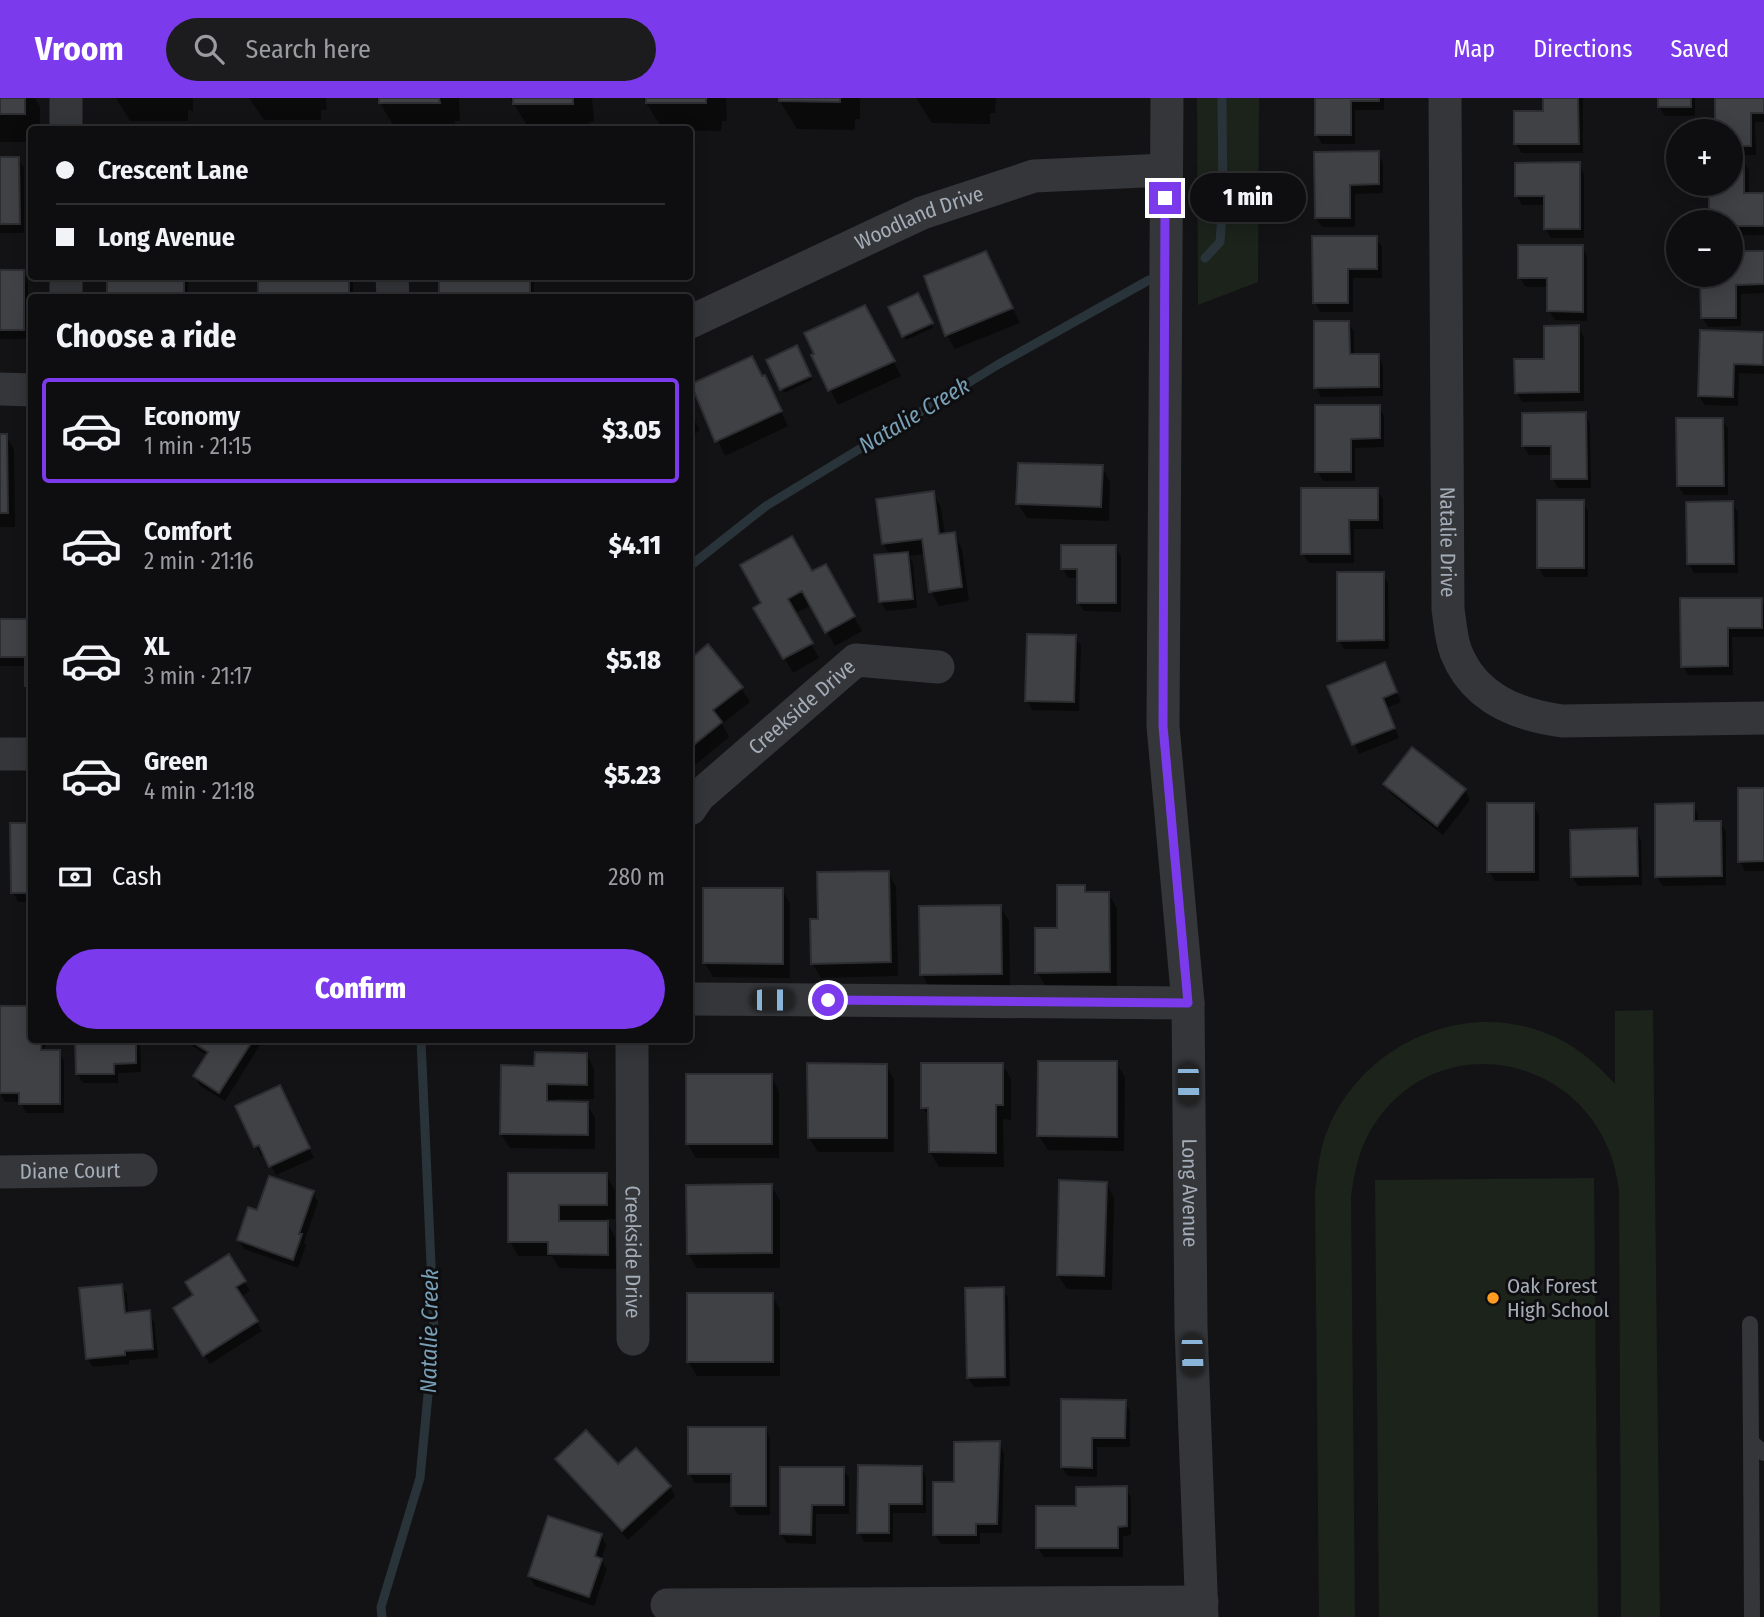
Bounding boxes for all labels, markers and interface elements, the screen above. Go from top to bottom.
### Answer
search box [166,18,656,81]
text: Vroom [35,29,124,69]
icon: search [190,30,228,68]
text: Search here [246,34,371,65]
text: Map [1454,35,1495,63]
text: Directions [1533,35,1632,63]
text: Saved [1670,35,1729,63]
map controls [1666,119,1743,287]
button: + [1666,119,1743,196]
text: Crescent Lane [98,155,249,186]
callout: 1 min [1190,174,1305,222]
street label: Woodland Drive [851,181,987,256]
route end [1149,182,1181,214]
text: 1 min [1223,183,1273,211]
button: − [1666,210,1743,287]
text: Long Avenue [98,222,235,253]
text: Choose a ride [56,317,237,355]
water label: Natalie Creek [853,371,975,459]
icon: car [60,399,123,462]
text: Economy [144,401,240,432]
text: $3.05 [602,415,661,446]
text: 1 min · 21:15 [144,432,252,460]
street label: Natalie Drive [1434,487,1461,597]
icon: car [60,514,123,577]
text: Comfort [144,516,232,547]
text: $4.11 [609,530,661,561]
text: 2 min · 21:16 [144,547,254,575]
icon: car [60,629,123,692]
text: XL [144,631,170,662]
text: $5.18 [606,645,661,676]
street label: Creekside Drive [743,654,861,760]
text: 3 min · 21:17 [144,662,252,690]
icon: car [60,744,123,807]
text: Green [144,746,208,777]
text: $5.23 [604,760,661,791]
text: 4 min · 21:18 [144,777,255,805]
icon: cash [56,858,94,896]
text: Cash [112,861,162,892]
text: 280 m [608,863,665,891]
button: Confirm [56,949,665,1029]
route start [812,984,844,1016]
car [752,990,794,1011]
car [1178,1063,1199,1105]
street label: Long Avenue [1176,1138,1203,1247]
street label: Diane Court [19,1157,121,1185]
street label: Creekside Drive [619,1186,646,1318]
water label: Natalie Creek [414,1268,444,1394]
place label: Oak Forest High School [1507,1273,1609,1323]
marker: Oak Forest High School [1485,1290,1501,1306]
car [1181,1334,1204,1376]

